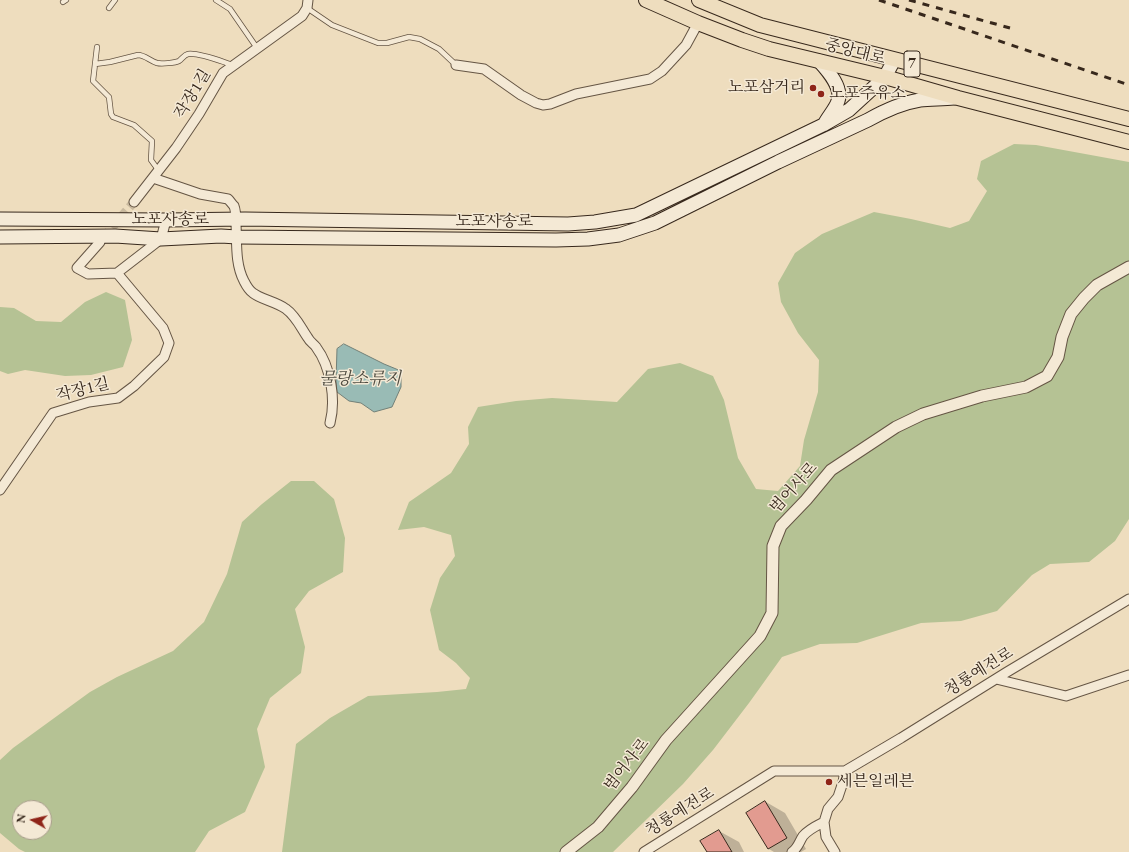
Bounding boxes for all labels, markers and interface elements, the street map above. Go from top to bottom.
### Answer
street label: 중앙대로 [823,35,887,69]
road number: 7 [904,51,920,77]
street label: 작장1길 [171,66,215,122]
place label: 노포삼거리 [728,78,805,98]
marker: 노포삼거리 [808,83,818,93]
place label: 노포주유소 [829,84,906,104]
marker: 노포주유소 [816,89,826,99]
street label: 노포사송로 [131,210,209,230]
street label: 노포사송로 [455,212,533,232]
water label: 물랑소류지 [319,369,401,389]
street label: 작장1길 [54,374,112,406]
street label: 범어사로 [766,459,822,517]
street label: 청룡예전로 [941,643,1017,701]
street label: 범어사로 [600,735,654,795]
place label: 세븐일레븐 [837,772,914,792]
marker: 세븐일레븐 [824,777,834,787]
street label: 청룡예전로 [642,783,718,841]
north arrow [12,800,52,840]
text: N [14,813,29,824]

